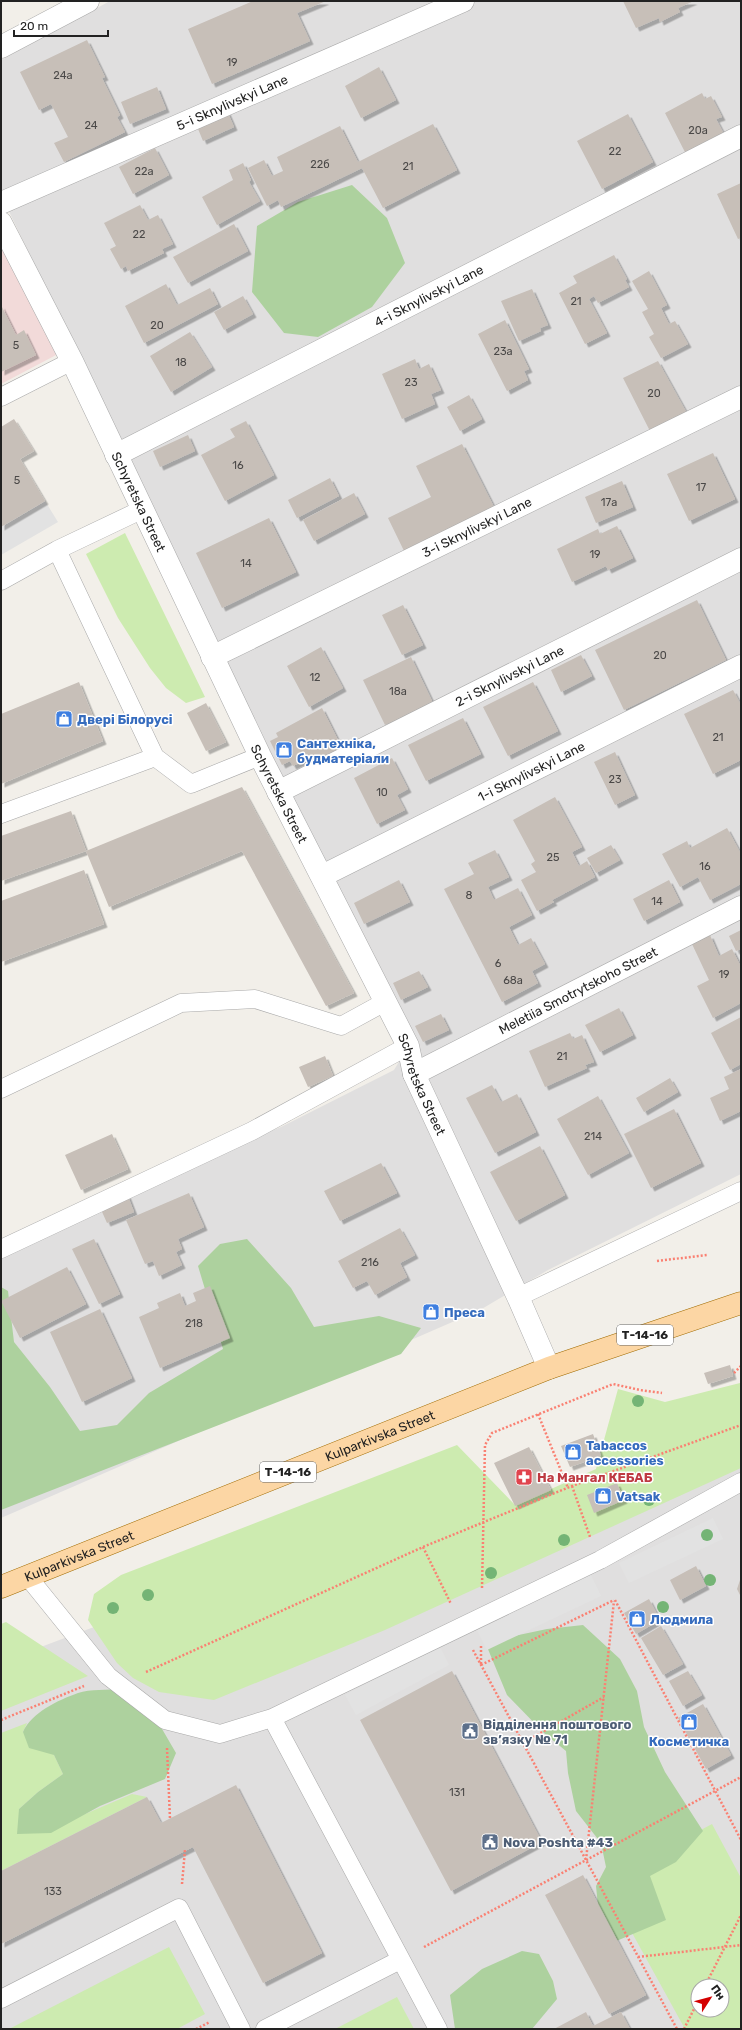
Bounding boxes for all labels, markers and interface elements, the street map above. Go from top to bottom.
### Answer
scale bar [14,12,108,38]
text: 20 m [20,19,48,33]
house number: 19 [226,56,238,69]
house number: 24а [53,69,73,82]
street label: 5-i Sknylivskyi Lane [174,71,290,133]
house number: 24 [84,119,98,132]
house number: 20а [688,124,708,137]
house number: 22 [609,145,621,158]
house number: 22б [310,158,330,171]
house number: 21 [402,160,414,173]
house number: 22а [135,165,154,178]
house number: 22 [133,228,145,241]
street label: 4-i Sknylivskyi Lane [372,261,486,329]
house number: 21 [570,295,582,308]
house number: 20 [150,319,164,332]
house number: 5 [13,339,20,352]
house number: 23а [493,345,513,358]
house number: 18 [175,356,187,369]
house number: 23 [404,376,418,389]
house number: 20 [647,387,661,400]
street label: Schyretska Street [109,449,169,554]
house number: 16 [232,459,244,472]
house number: 5 [14,474,21,487]
house number: 17 [696,481,707,494]
street label: 3-i Sknylivskyi Lane [420,494,534,560]
house number: 17а [601,496,617,509]
house number: 19 [589,548,601,561]
house number: 14 [240,557,252,570]
street label: 2-i Sknylivskyi Lane [453,642,566,709]
house number: 20 [653,649,667,662]
house number: 12 [309,671,321,684]
house number: 18а [389,685,407,698]
shop icon: Двері Білорусі [54,709,74,729]
place label: Двері Білорусі [77,712,173,727]
house number: 21 [712,731,724,744]
place label: Сантехніка, будматеріали [297,736,389,766]
street label: 1-i Sknylivskyi Lane [475,738,587,804]
shop icon: Сантехніка, будматеріали [274,740,294,760]
street label: Schyretska Street [248,742,311,845]
house number: 23 [608,773,622,786]
house number: 10 [376,786,388,799]
house number: 25 [547,851,560,864]
house number: 16 [699,860,711,873]
house number: 8 [466,889,473,902]
house number: 14 [651,895,663,908]
street label: Meletiia Smotrytskoho Street [496,944,660,1037]
house number: 6 [495,957,502,970]
house number: 19 [718,968,730,981]
house number: 68а [503,974,523,987]
street label: Schyretska Street [395,1031,449,1137]
house number: 21 [556,1050,568,1063]
house number: 214 [584,1130,602,1143]
house number: 216 [361,1256,379,1269]
shop icon: Преса [421,1302,441,1322]
place label: Преса [444,1305,485,1320]
house number: 218 [185,1317,203,1330]
road number: Т-14-16 [617,1325,673,1345]
street label: Kulparkivska Street [323,1407,437,1464]
place label: Tabaccos accessories [586,1438,664,1468]
shop icon: Tabaccos accessories [563,1442,583,1462]
road number: Т-14-16 [260,1462,316,1482]
pharmacy icon: На Мангал КЕБАБ [514,1467,534,1487]
place label: На Мангал КЕБАБ [537,1470,653,1485]
shop icon: Vatsak [593,1486,613,1506]
place label: Vatsak [616,1489,661,1504]
street label: Kulparkivska Street [22,1527,136,1584]
shop icon: Людмила [627,1609,647,1629]
place label: Людмила [650,1612,713,1627]
shop icon: Косметичка [679,1712,699,1732]
place label: Відділення поштового зв’язку № 71 [483,1717,631,1747]
public building icon: Відділення поштового зв’язку № 71 [460,1721,480,1741]
place label: Косметичка [649,1734,729,1749]
house number: 131 [449,1786,465,1799]
public building icon: Nova Poshta #43 [480,1832,500,1852]
place label: Nova Poshta #43 [503,1835,613,1850]
house number: 133 [44,1885,62,1898]
north arrow [690,1978,730,2018]
text: Пн [708,1982,727,2002]

